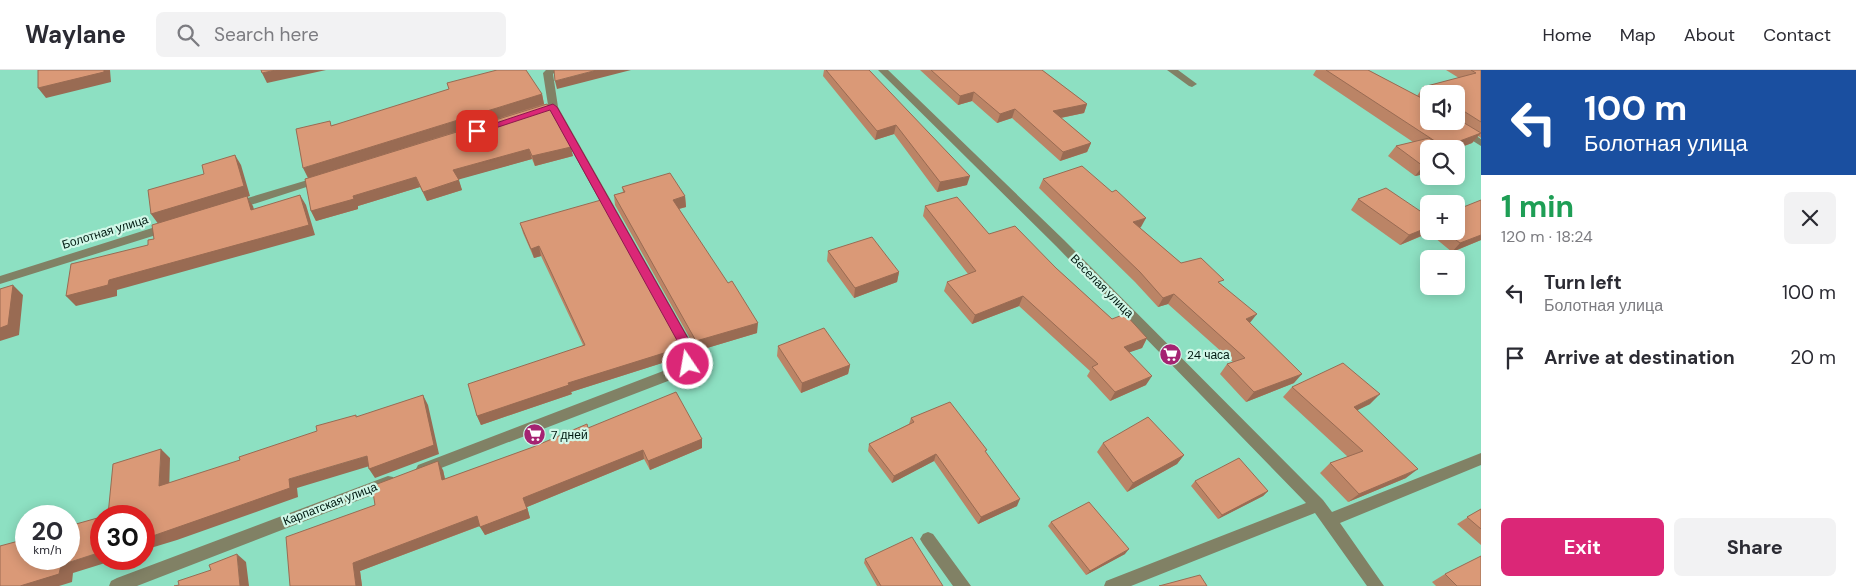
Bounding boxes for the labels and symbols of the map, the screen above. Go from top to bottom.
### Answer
pin [456,110,498,152]
street label: Болотная улица [60,211,150,253]
street label: Веселая улица [1067,251,1137,321]
position arrow [661,337,713,389]
supermarket icon: 24 часа [1159,343,1183,367]
place label: 24 часа [1187,347,1230,363]
supermarket icon: 7 дней [523,423,547,447]
place label: 7 дней [551,427,588,443]
street label: Карпатская улица [281,479,380,529]
speed limit sign: 30 [90,505,155,570]

